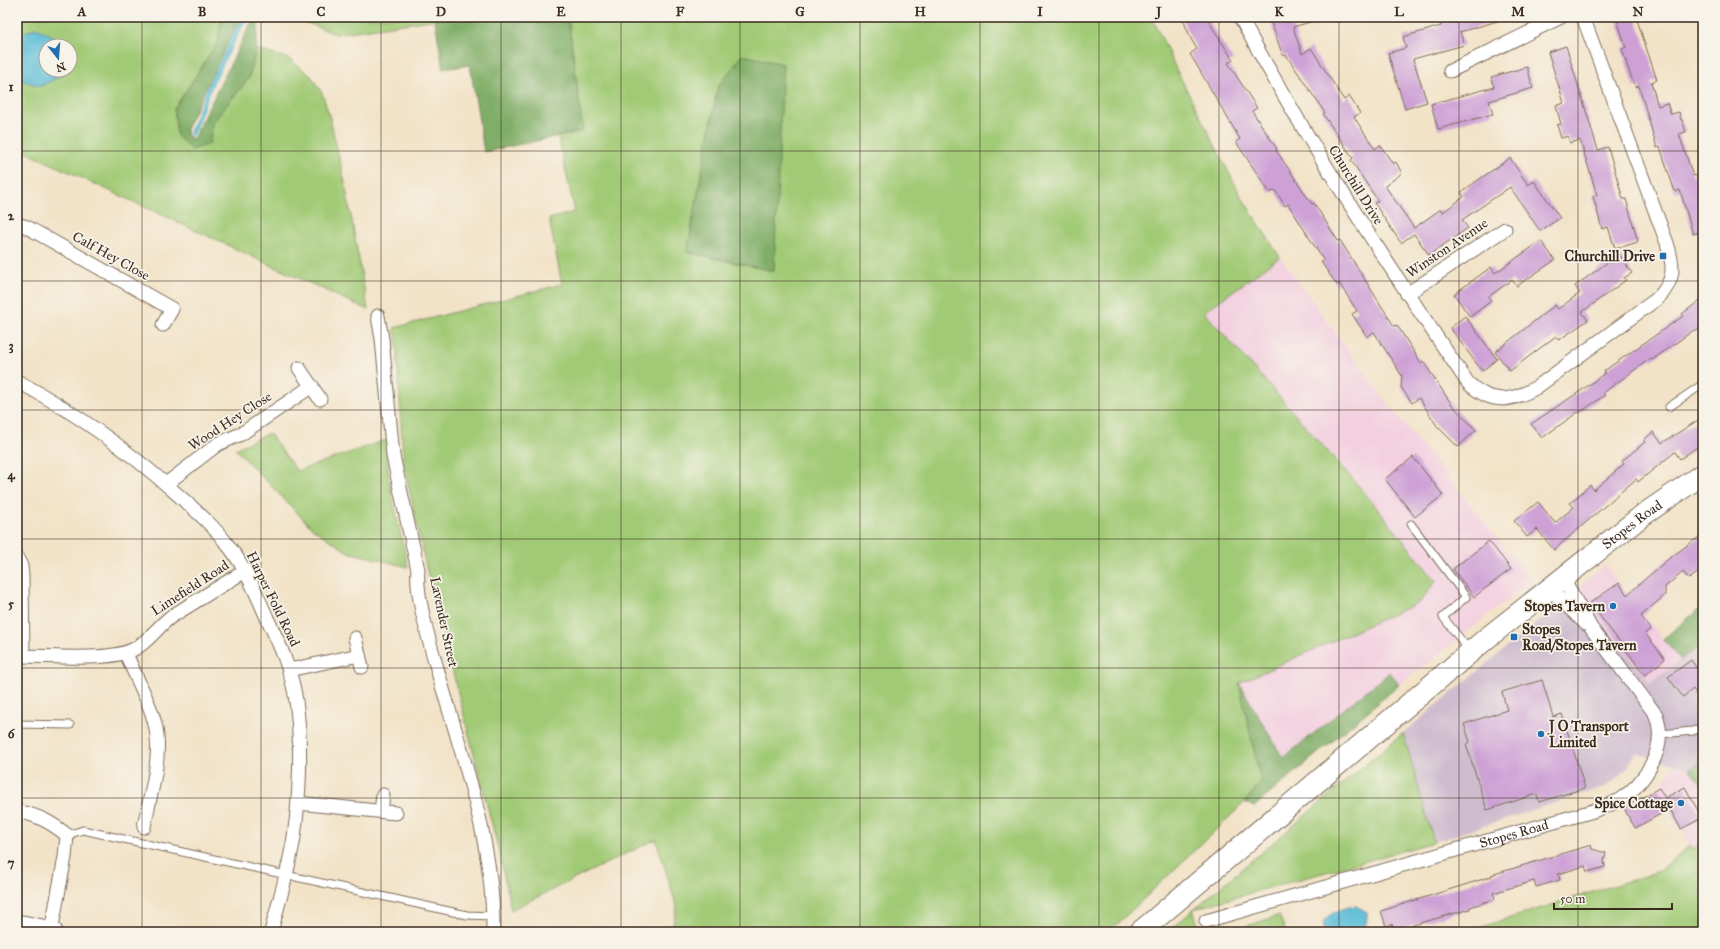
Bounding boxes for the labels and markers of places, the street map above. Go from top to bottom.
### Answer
place label: Churchill Drive [1565,248,1655,265]
marker: Churchill Drive [1658,251,1668,261]
place label: Stopes Tavern [1524,598,1605,616]
marker: Stopes Tavern [1608,601,1618,611]
place label: Stopes Road/Stopes Tavern [1522,621,1637,655]
marker: Stopes Road/Stopes Tavern [1509,632,1519,642]
place label: J O Transport Limited [1547,718,1629,751]
marker: J O Transport Limited [1536,729,1546,739]
place label: Spice Cottage [1595,795,1673,813]
marker: Spice Cottage [1676,798,1686,808]

